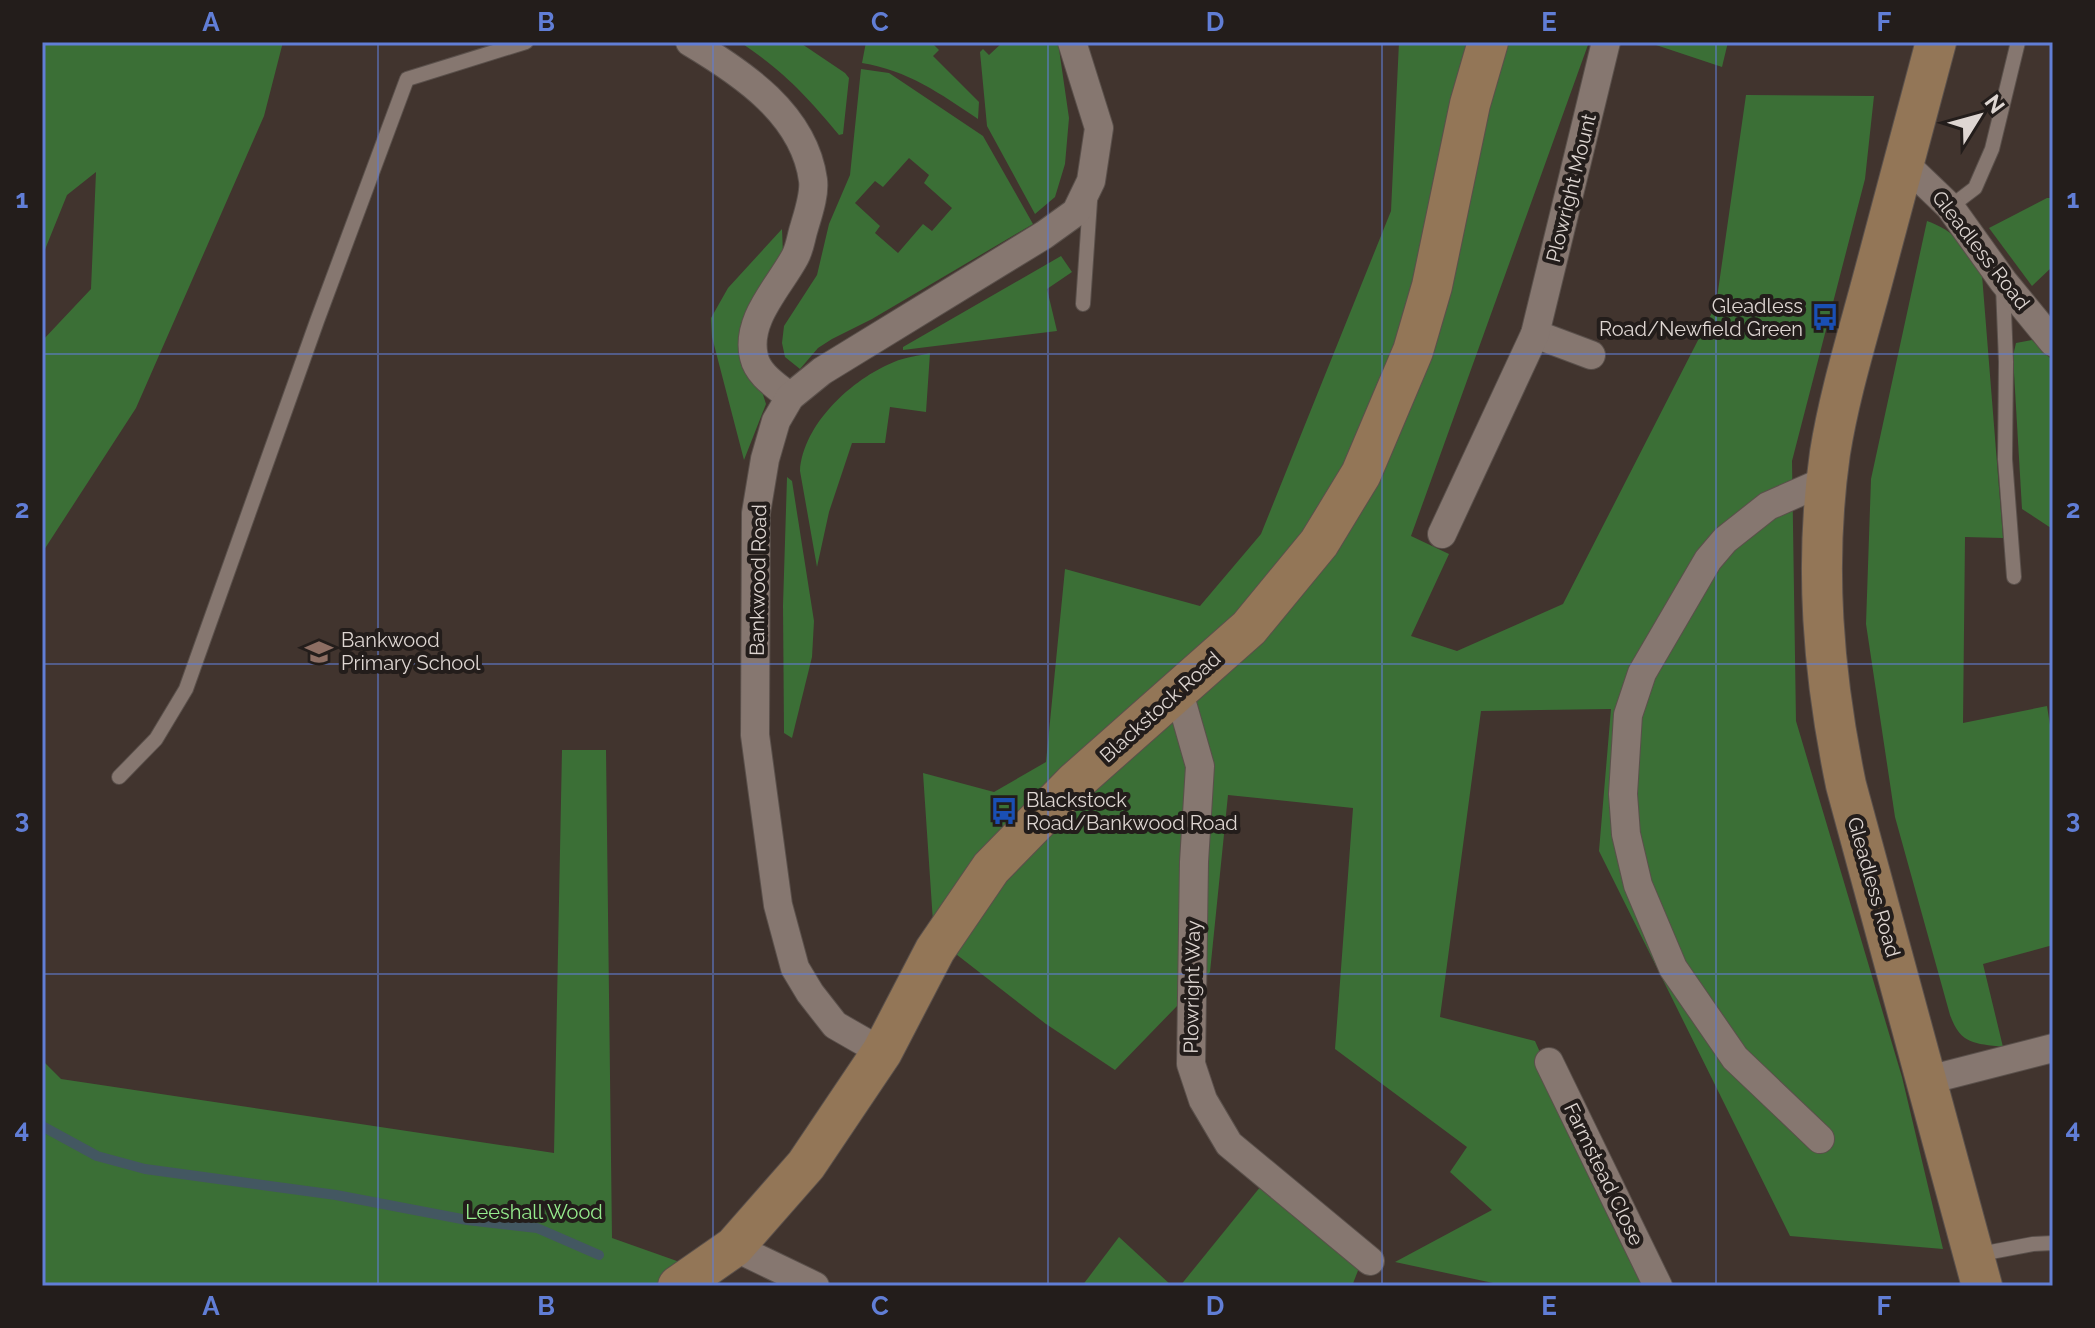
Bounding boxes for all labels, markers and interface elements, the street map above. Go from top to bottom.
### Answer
text: A [202,7,220,37]
text: B [537,7,555,37]
text: C [871,7,889,37]
text: D [1206,7,1224,37]
text: E [1541,7,1557,37]
text: F [1877,7,1892,37]
north arrow [1939,76,2019,156]
text: N [1980,89,2010,118]
street label: Plowright Mount [1541,111,1601,265]
text: 1 [16,184,29,214]
text: 1 [2067,184,2080,214]
street label: Gleadless Road [1927,186,2035,314]
place label: Gleadless Road/Newfield Green [1599,294,1803,341]
bus stop icon: Gleadless Road/Newfield Green [1810,302,1840,332]
text: 2 [15,494,29,524]
text: 2 [2066,494,2080,524]
street label: Bankwood Road [745,504,771,656]
place label: Bankwood Primary School [341,628,481,675]
school or university icon: Bankwood Primary School [304,637,334,667]
street label: Blackstock Road [1095,647,1225,767]
place label: Blackstock Road/Bankwood Road [1026,788,1238,835]
bus stop icon: Blackstock Road/Bankwood Road [989,796,1019,826]
text: 3 [15,804,29,834]
text: 3 [2066,804,2080,834]
street label: Gleadless Road [1843,814,1905,960]
street label: Plowright Way [1179,920,1205,1054]
street label: Farmstead Close [1559,1099,1649,1249]
text: 4 [15,1114,29,1144]
text: 4 [2066,1114,2080,1144]
park label: Leeshall Wood [465,1200,603,1224]
text: A [202,1291,220,1321]
text: B [537,1291,555,1321]
text: C [871,1291,889,1321]
text: D [1206,1291,1224,1321]
text: E [1541,1291,1557,1321]
text: F [1877,1291,1892,1321]

